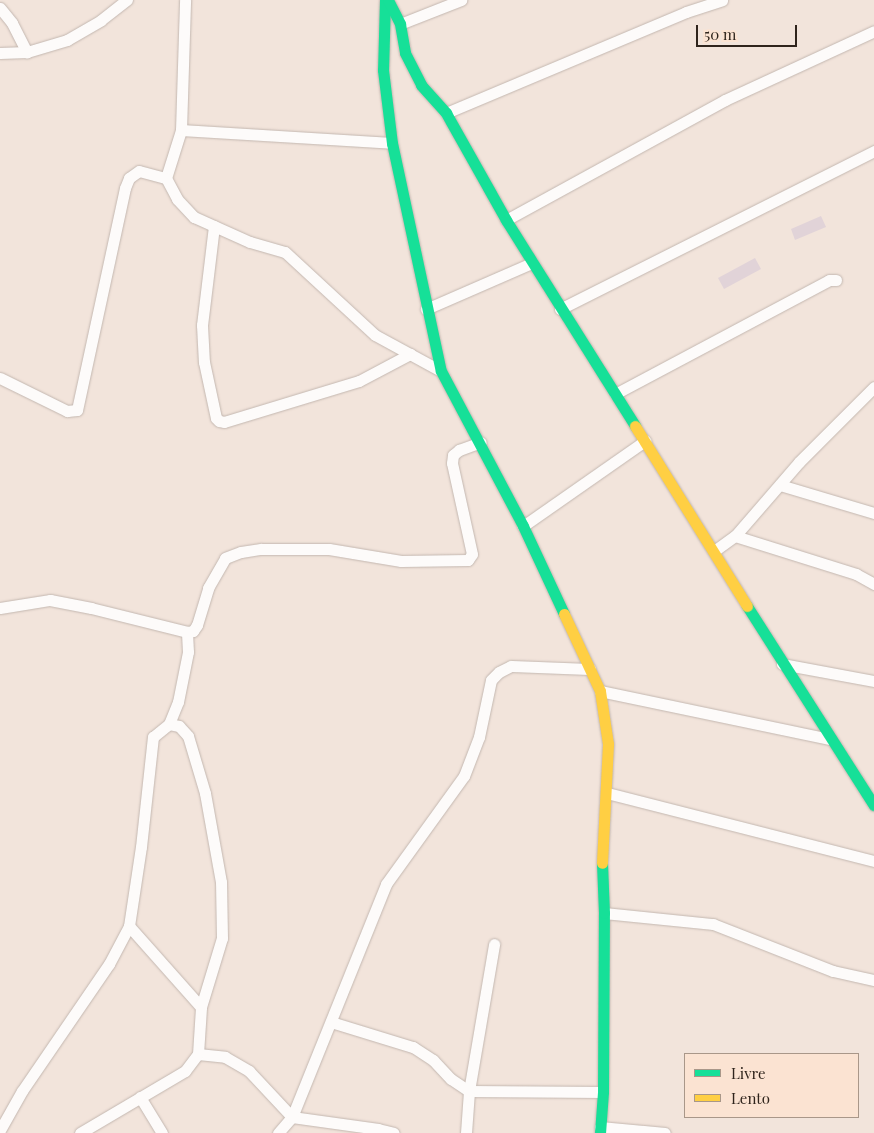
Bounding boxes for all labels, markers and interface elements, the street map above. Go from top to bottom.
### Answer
scale bar [699,15,800,47]
text: 50 m [704,24,736,44]
legend [684,1053,859,1118]
text: Livre [731,1063,766,1083]
text: Lento [731,1088,770,1108]

